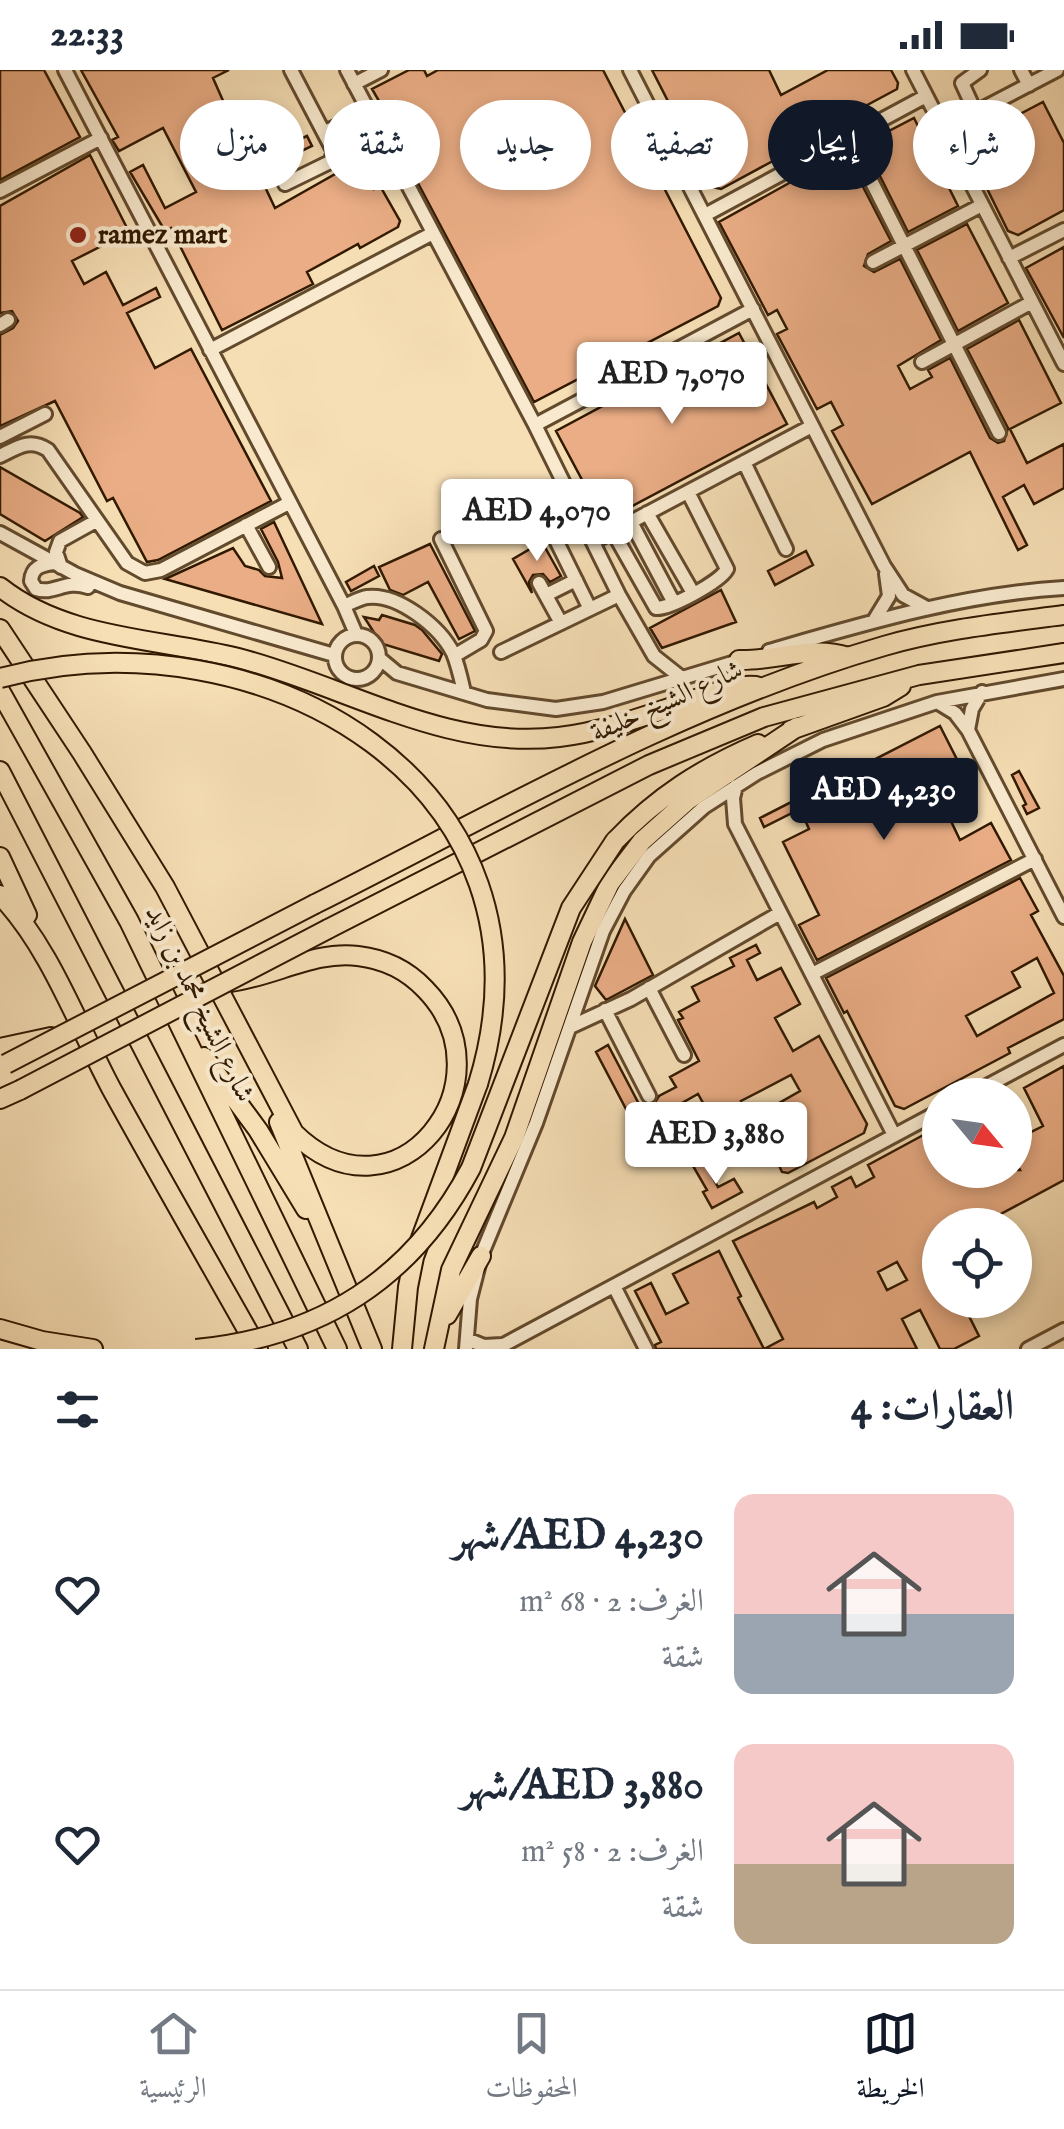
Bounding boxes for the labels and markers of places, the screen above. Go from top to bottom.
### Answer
place label: ramez mart [98,218,228,253]
marker: ramez mart [67,224,89,246]
pin: AED 7,070 [558,342,786,427]
pin: AED 4,070 [423,479,651,564]
pin: AED 4,230 [770,758,998,843]
pin: AED 3,880 [602,1102,830,1187]

